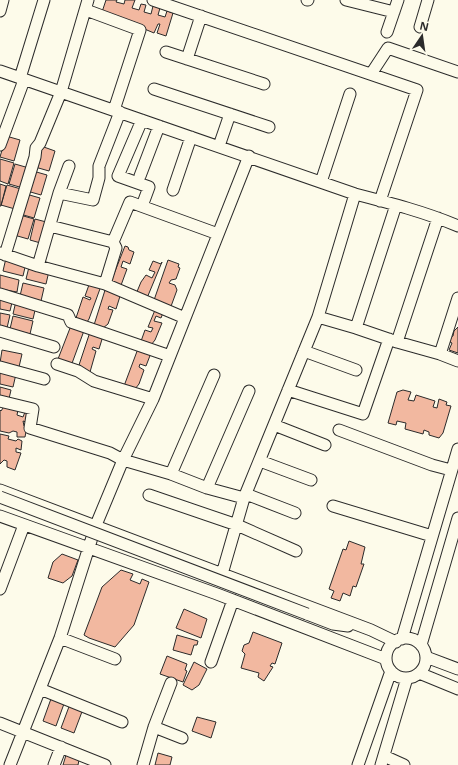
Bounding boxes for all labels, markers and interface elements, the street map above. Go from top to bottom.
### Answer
north arrow [402,16,442,56]
text: N [418,17,430,34]

